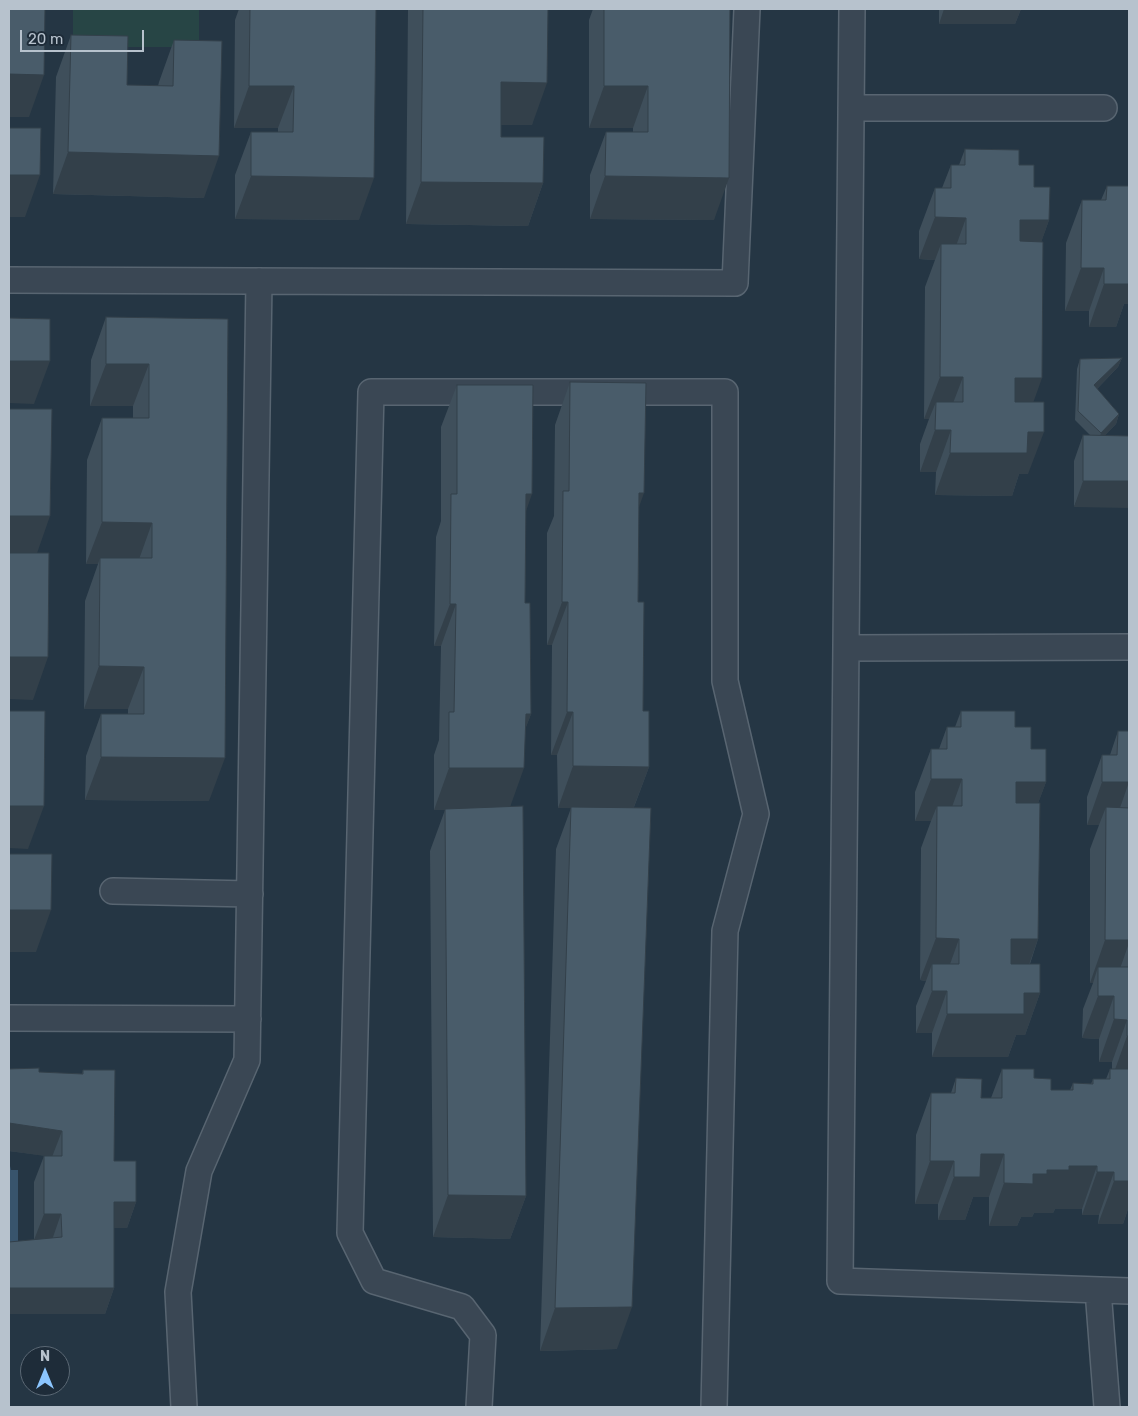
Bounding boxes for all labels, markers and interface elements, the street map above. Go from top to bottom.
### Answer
scale bar [22,20,146,52]
text: 20 m [28,30,63,48]
north arrow [20,1346,70,1396]
text: N [40,1348,50,1365]

